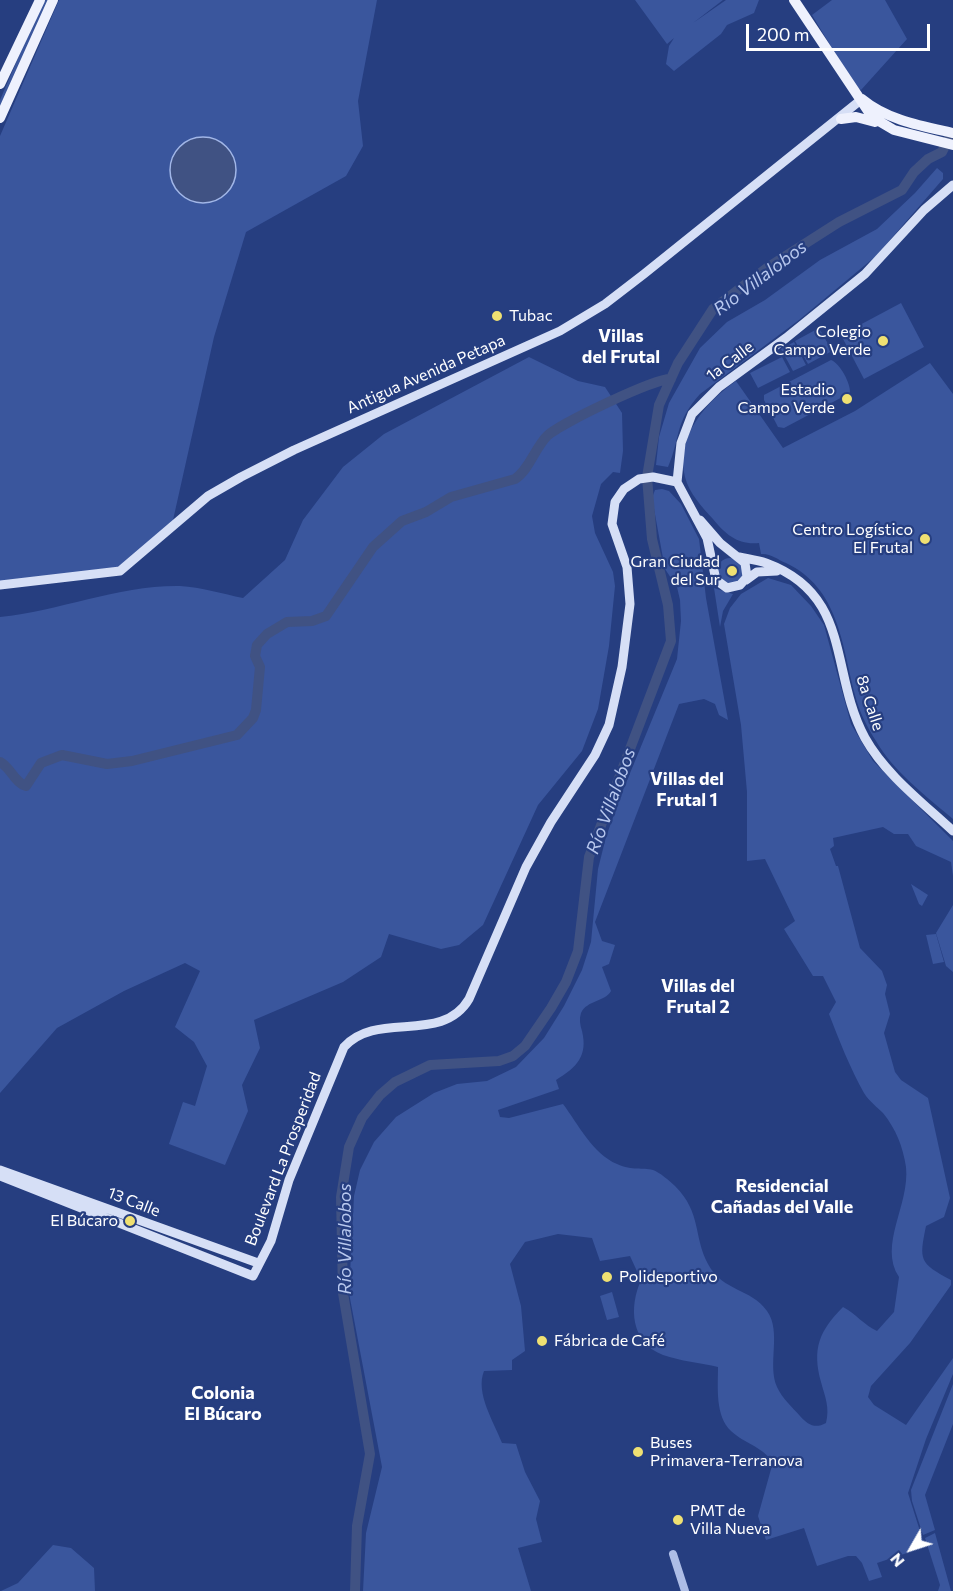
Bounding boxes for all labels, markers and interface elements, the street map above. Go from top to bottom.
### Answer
scale bar [749,12,934,50]
text: 200 m [757,23,810,45]
water label: Río Villalobos [709,236,811,320]
place label: Tubac [509,306,553,326]
marker: Tubac [490,309,504,323]
place label: Colegio Campo Verde [774,322,871,360]
district label: Villas del Frutal [582,325,660,368]
street label: Antigua Avenida Petapa [344,330,508,418]
marker: Colegio Campo Verde [876,334,890,348]
street label: 1a Calle [703,337,757,385]
place label: Estadio Campo Verde [738,380,835,418]
marker: Estadio Campo Verde [840,392,854,406]
place label: Centro Logístico El Frutal [792,520,913,558]
marker: Centro Logístico El Frutal [918,532,932,546]
place label: Gran Ciudad del Sur [631,552,720,590]
marker: Gran Ciudad del Sur [725,564,739,578]
street label: 8a Calle [852,673,888,733]
water label: Río Villalobos [582,745,640,857]
district label: Villas del Frutal 1 [650,768,724,810]
district label: Villas del Frutal 2 [661,975,735,1018]
street label: Boulevard La Prosperidad [241,1069,325,1249]
district label: Residencial Cañadas del Valle [711,1175,853,1218]
street label: 13 Calle [105,1183,163,1221]
water label: Río Villalobos [334,1183,356,1295]
place label: El Búcaro [50,1211,118,1231]
marker: El Búcaro [123,1214,137,1228]
place label: Polideportivo [619,1267,718,1287]
marker: Polideportivo [600,1270,614,1284]
place label: Fábrica de Café [554,1331,665,1351]
marker: Fábrica de Café [535,1334,549,1348]
district label: Colonia El Búcaro [184,1382,262,1424]
place label: Buses Primavera-Terranova [650,1433,803,1471]
marker: Buses Primavera-Terranova [631,1445,645,1459]
place label: PMT de Villa Nueva [690,1501,770,1539]
marker: PMT de Villa Nueva [671,1513,685,1527]
north arrow [881,1519,941,1579]
text: N [885,1550,908,1571]

